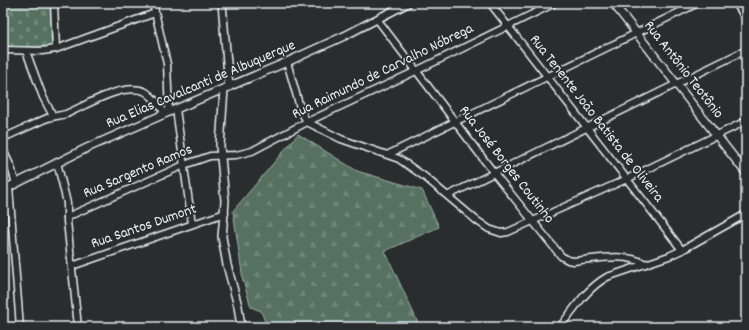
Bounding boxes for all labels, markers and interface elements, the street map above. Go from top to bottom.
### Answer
street label: Rua Antônio Teotônio [638,16,729,124]
street label: Rua Raimundo de Carvalho Nóbrega [289,18,478,126]
street label: Rua Tenente João Batista de Oliveira [523,30,669,208]
street label: Rua Elias Cavalcanti de Albuquerque [103,35,300,135]
street label: Rua José Borges Coutinho [453,101,559,229]
street label: Rua Sargento Ramos [80,139,196,205]
street label: Rua Santos Dumont [88,198,200,255]

